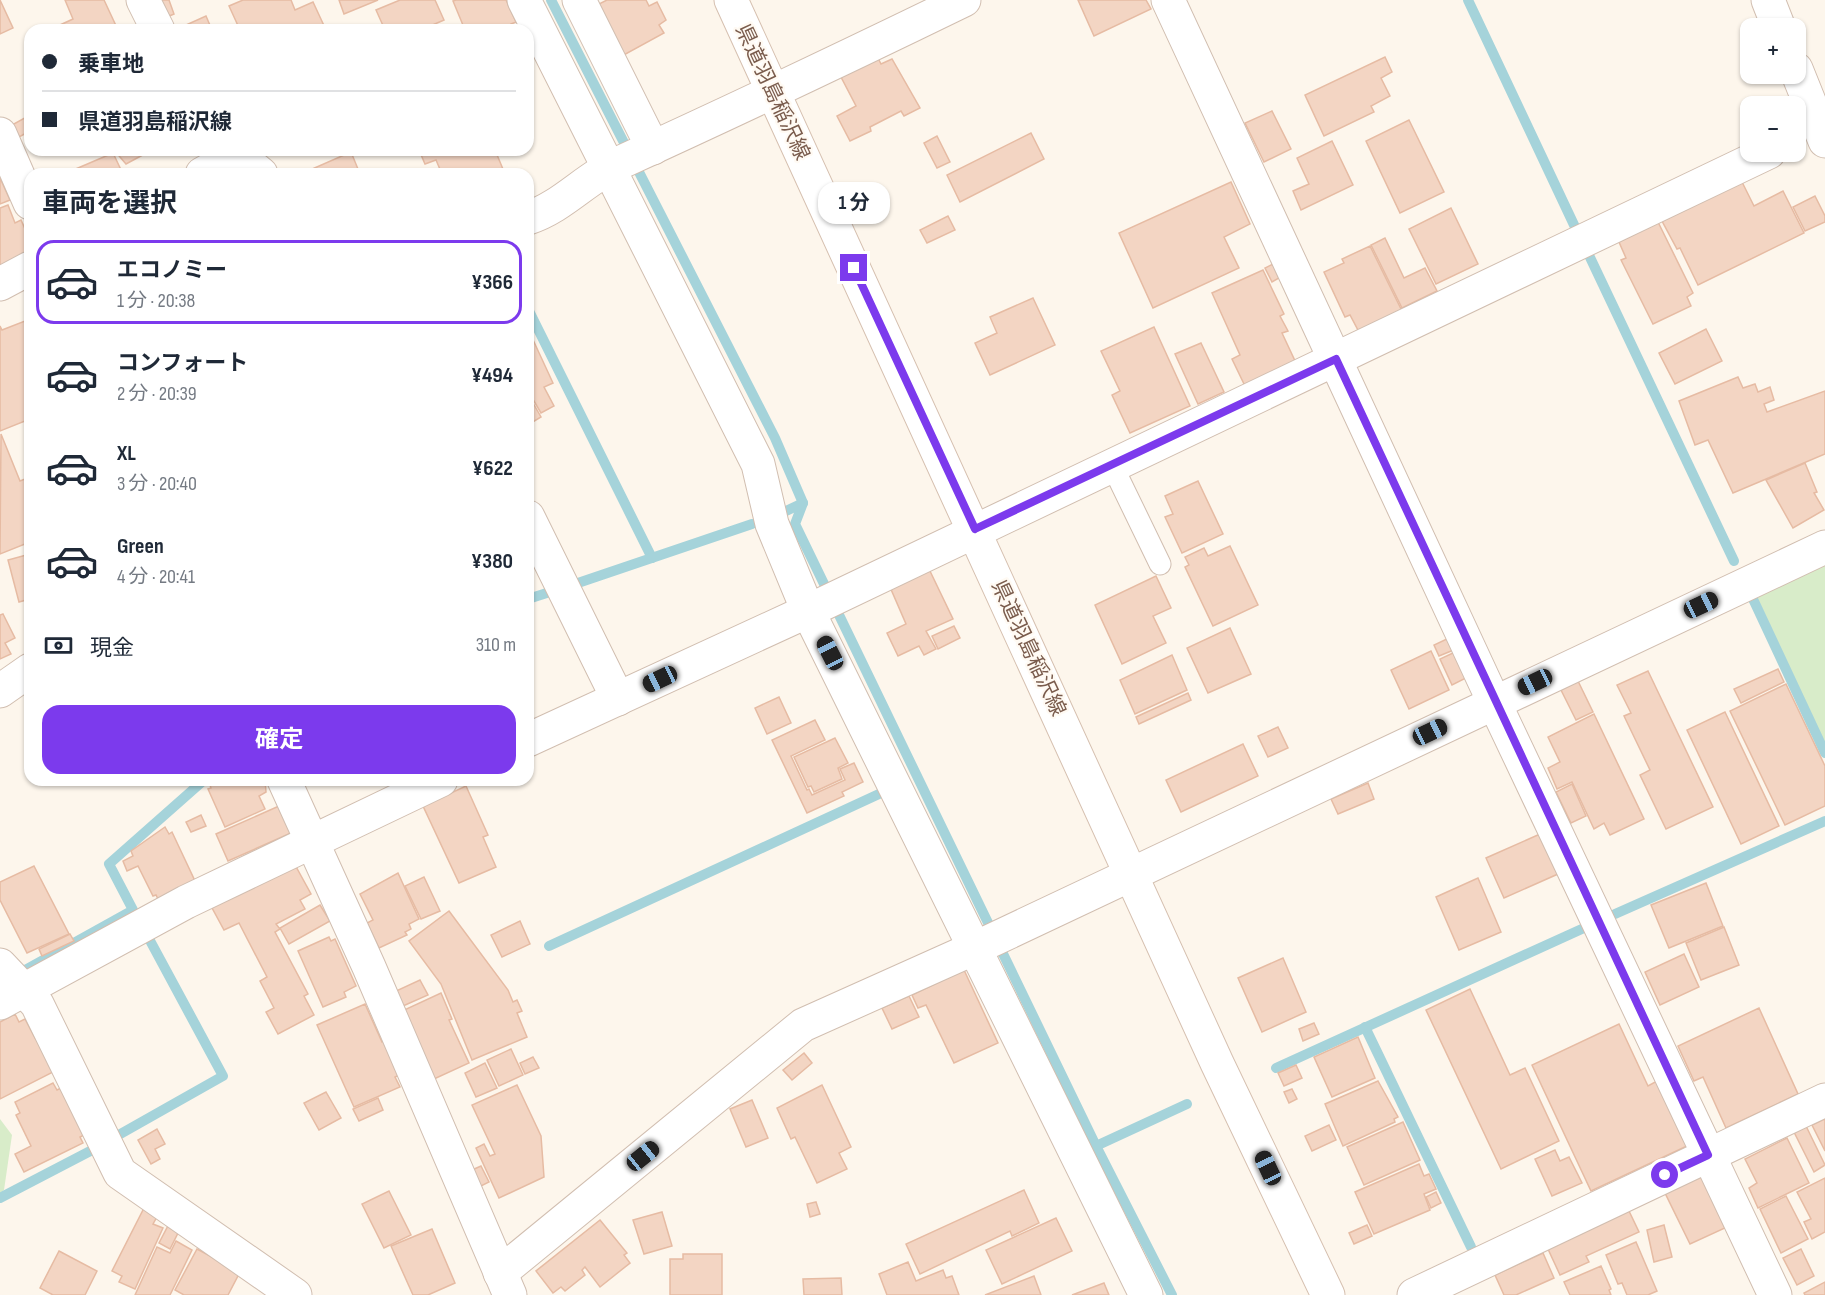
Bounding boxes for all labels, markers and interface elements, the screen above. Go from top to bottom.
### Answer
map controls [1740,18,1806,162]
button: + [1740,18,1806,84]
street label: 県道羽島稲沢線 [730,20,815,164]
text: 乗車地 [78,51,144,78]
button: − [1740,96,1806,162]
text: 県道羽島稲沢線 [78,109,232,136]
callout: 1 分 [818,181,890,223]
text: 車両を選択 [42,188,177,220]
text: 1 分 [839,191,869,215]
route end [840,254,867,281]
icon: car [45,255,99,309]
text: エコノミー [117,257,227,284]
text: ¥366 [471,269,513,296]
text: 1 分 · 20:38 [117,289,195,313]
icon: car [45,348,99,402]
text: コンフォート [117,350,248,377]
text: ¥494 [471,362,513,389]
text: 2 分 · 20:39 [117,382,197,406]
text: XL [117,440,136,467]
icon: car [45,441,99,495]
text: ¥622 [472,455,513,482]
text: 3 分 · 20:40 [117,472,197,496]
text: Green [117,533,164,560]
icon: car [45,534,99,588]
text: ¥380 [471,548,513,575]
text: 4 分 · 20:41 [117,565,195,589]
street label: 県道羽島稲沢線 [986,576,1071,720]
car [1681,589,1721,621]
icon: cash [42,629,75,662]
text: 310 m [476,633,516,657]
car [814,633,846,673]
text: 現金 [90,635,134,662]
car [640,663,680,695]
car [1515,666,1555,698]
button: 確定 [42,705,516,774]
car [1410,716,1450,748]
car [623,1138,663,1174]
car [1252,1148,1284,1188]
route start [1651,1161,1678,1188]

